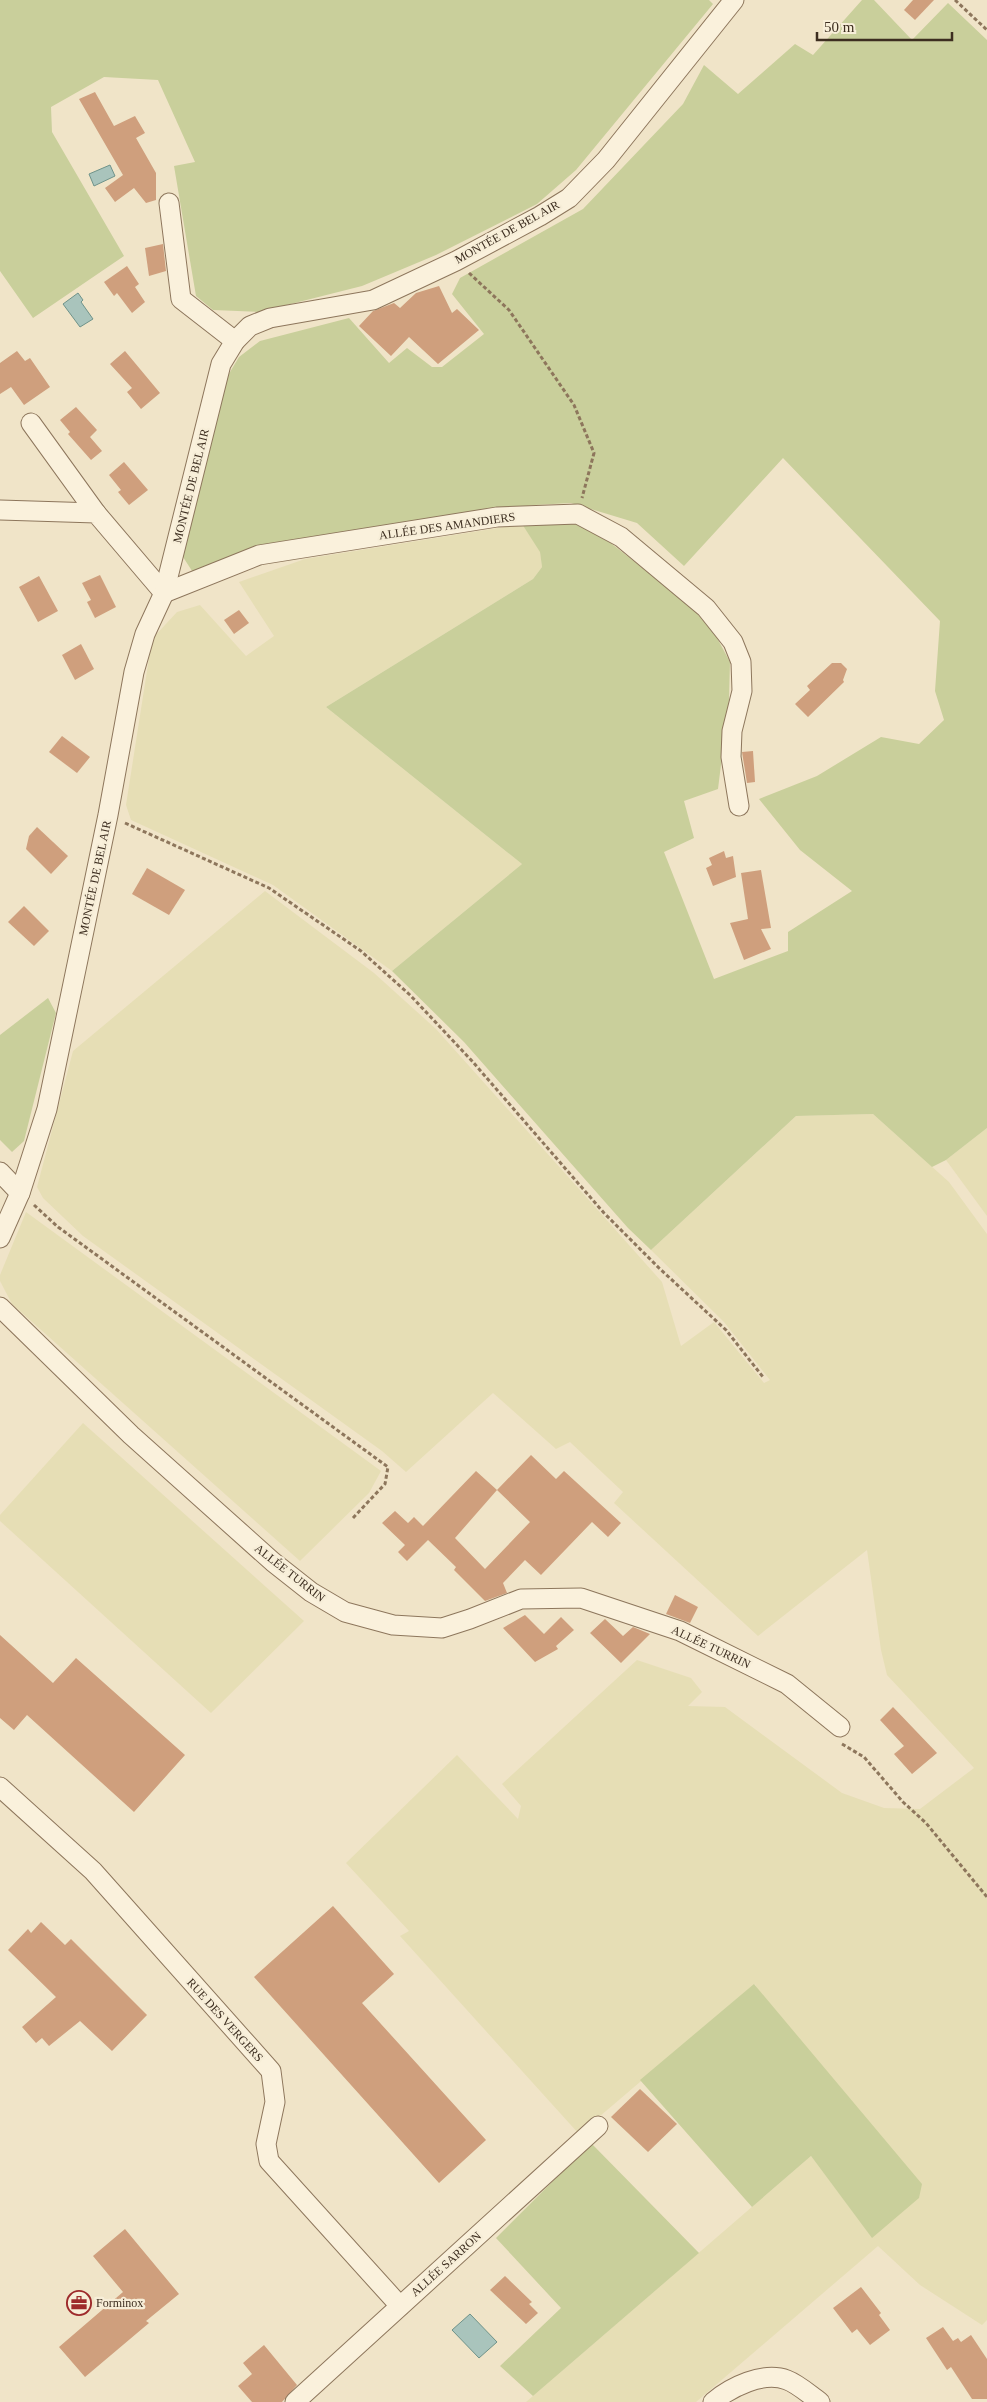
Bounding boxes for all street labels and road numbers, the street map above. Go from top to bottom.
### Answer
street label: MONTÉE DE BEL AIR [452,197,562,267]
street label: MONTÉE DE BEL AIR [170,427,212,545]
street label: ALLÉE DES AMANDIERS [378,510,516,542]
street label: MONTÉE DE BEL AIR [76,819,114,937]
street label: ALLÉE TURRIN [252,1541,328,1605]
street label: ALLÉE TURRIN [669,1623,753,1672]
street label: RUE DES VERGERS [184,1976,266,2064]
street label: ALLÉE SARRON [408,2229,484,2299]

